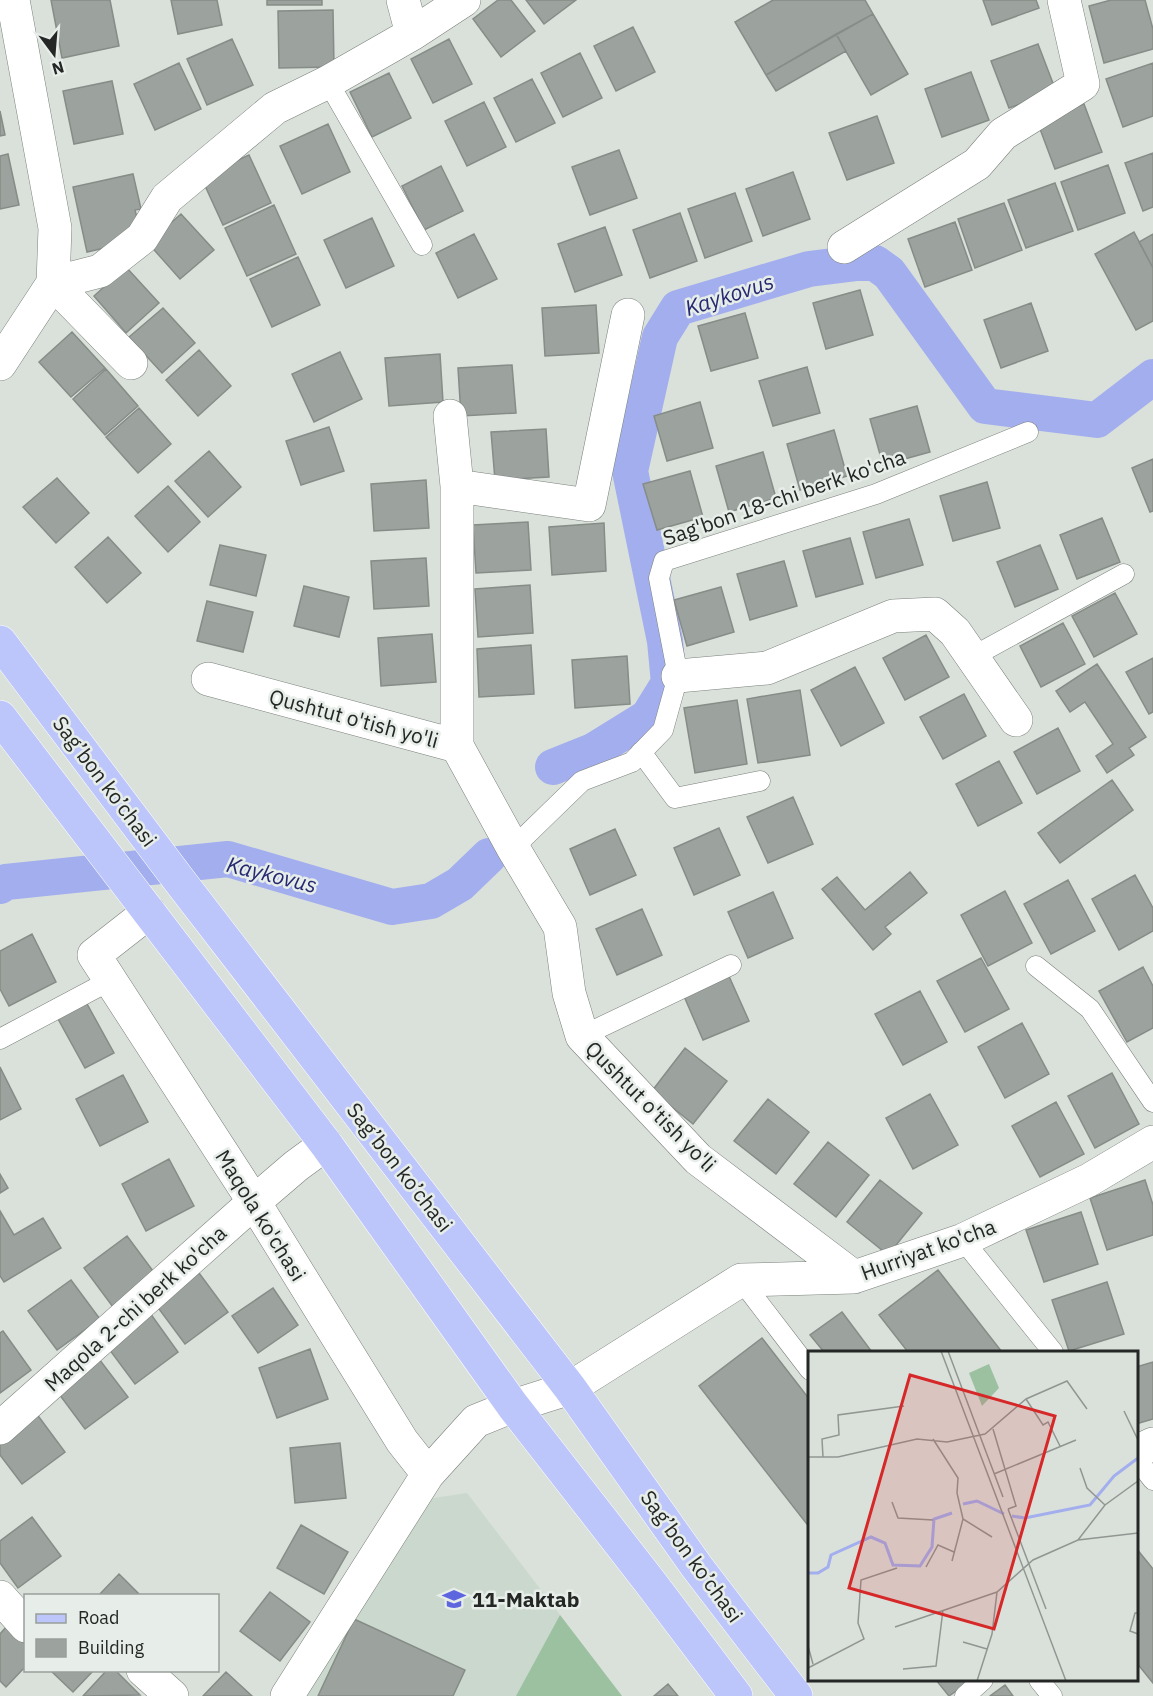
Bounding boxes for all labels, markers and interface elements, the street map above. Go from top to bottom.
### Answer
north arrow [24,24,84,84]
text: N [50,57,66,80]
water label: Kaykovus [681,266,777,322]
street label: Sag'bon 18-chi berk ko'cha [659,442,909,552]
street label: Qushtut o'tish yo'li [266,682,442,754]
street label: Sag’bon ko’chasi [47,710,163,852]
water label: Kaykovus [224,849,320,899]
street label: Qushtut o'tish yo'li [579,1034,723,1178]
street label: Sag’bon ko’chasi [341,1097,459,1237]
street label: Maqola ko'chasi [209,1144,313,1286]
street label: Hurriyat ko'cha [857,1212,999,1286]
street label: Maqola 2-chi berk ko'cha [38,1219,232,1397]
inset map [808,1351,1138,1681]
street label: Sag’bon ko’chasi [635,1484,749,1628]
place label: 11-Maktab [472,1585,579,1613]
school or university icon: 11-Maktab [441,1586,467,1612]
legend [24,1594,219,1672]
text: Road [78,1606,119,1629]
text: Building [78,1636,145,1659]

